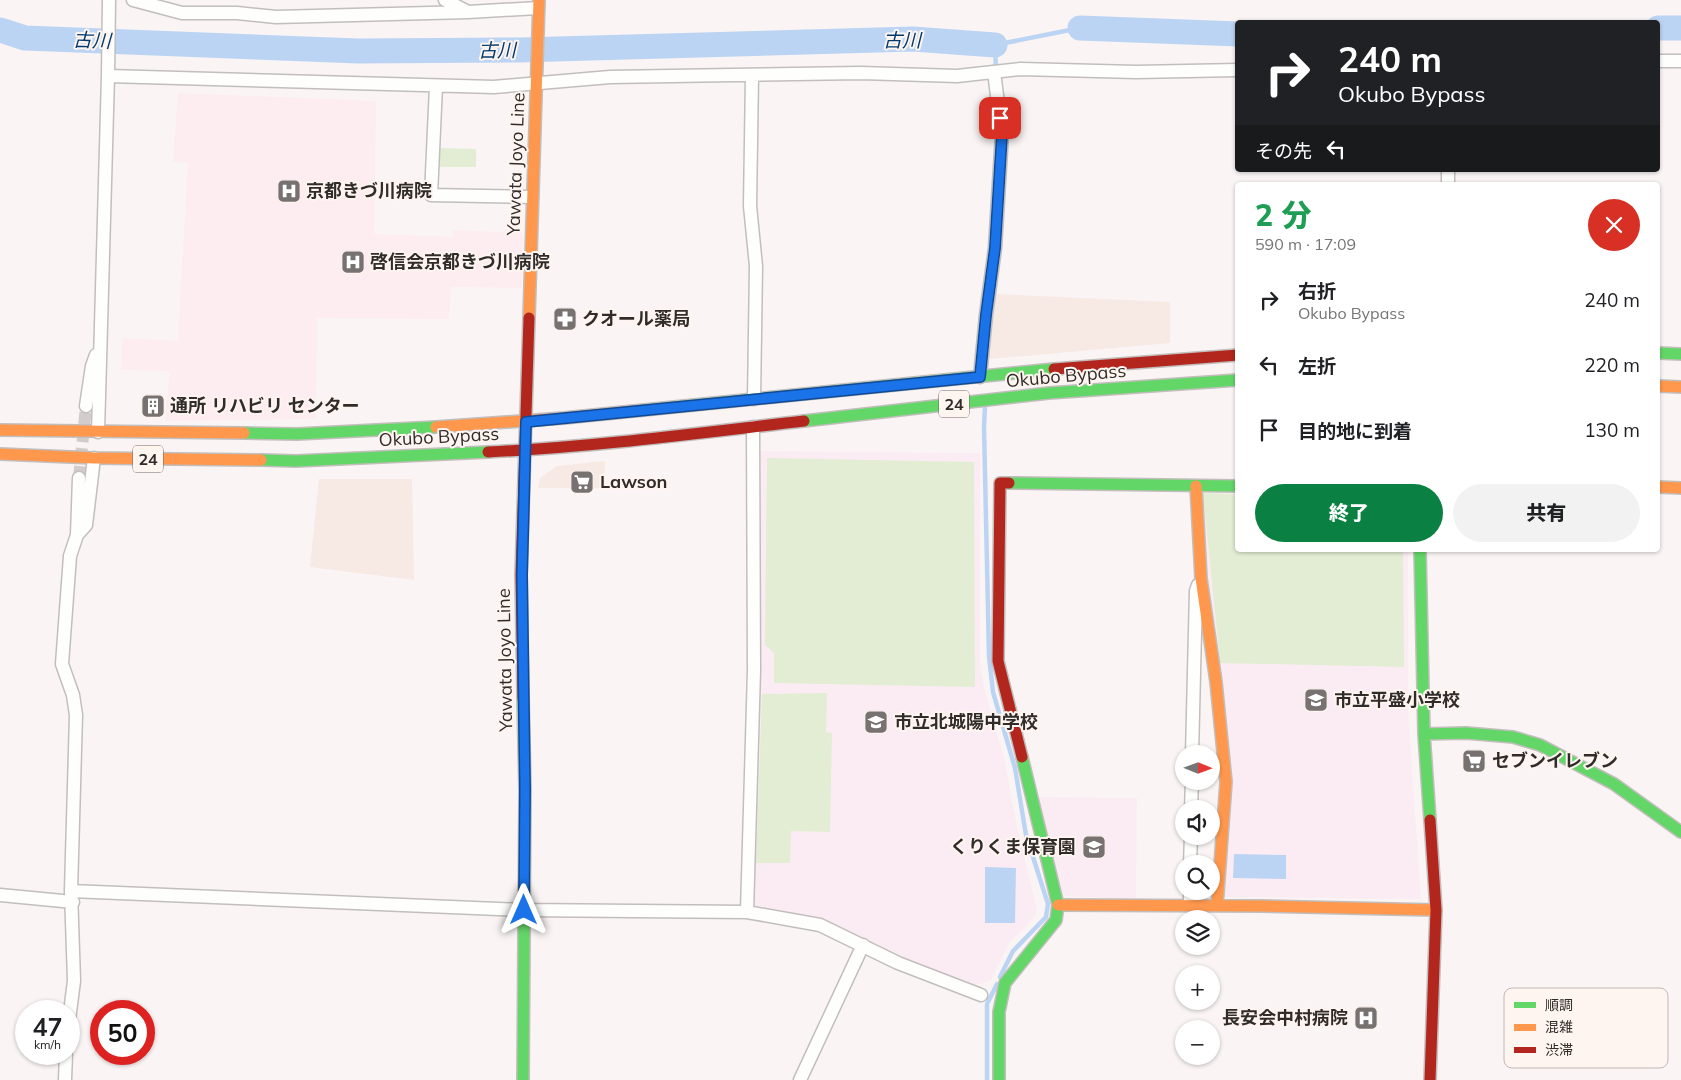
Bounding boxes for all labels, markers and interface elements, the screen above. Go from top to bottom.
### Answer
water label: 古川 [73,27,113,53]
water label: 古川 [883,28,923,52]
text: 240 m [1338,37,1442,81]
water label: 古川 [478,38,518,62]
icon: right [1255,40,1320,105]
text: Okubo Bypass [1338,80,1485,108]
street label: Yawata Joyo Line [501,92,529,237]
pin [979,97,1021,139]
icon: arrive [986,104,1014,132]
icon: left [1322,135,1350,163]
text: その先 [1255,139,1312,163]
hospital icon: 京都きづ川病院 [276,178,302,204]
place label: 京都きづ川病院 [306,179,432,202]
text: 2 分 [1255,196,1311,234]
button: close [1588,199,1640,251]
text: 590 m · 17:09 [1255,234,1356,254]
hospital icon: 啓信会京都きづ川病院 [340,249,366,275]
place label: 啓信会京都きづ川病院 [370,250,550,273]
text: 右折 [1298,279,1336,303]
icon: right [1255,286,1283,314]
text: 240 m [1584,288,1640,312]
text: Okubo Bypass [1298,303,1405,323]
pharmacy icon: クオール薬局 [552,306,578,332]
place label: クオール薬局 [582,307,690,330]
icon: left [1255,351,1283,379]
text: 220 m [1584,353,1640,377]
text: 左折 [1298,354,1336,378]
street label: Okubo Bypass [1005,359,1127,392]
road number: 24 [939,390,969,418]
building icon: 通所 リハビリ センター [140,393,166,419]
place label: 通所 リハビリ センター [170,394,360,417]
icon: arrive [1255,416,1283,444]
text: 130 m [1584,418,1640,442]
text: 目的地に到着 [1298,419,1412,443]
street label: Okubo Bypass [378,422,500,451]
road number: 24 [133,446,163,472]
supermarket icon: Lawson [569,469,595,495]
place label: Lawson [600,470,667,493]
button: 終了 [1255,484,1443,542]
button: 共有 [1453,484,1640,542]
street label: Yawata Joyo Line [492,588,517,733]
school or university icon: 市立平盛小学校 [1303,687,1329,713]
place label: 市立平盛小学校 [1334,688,1460,711]
school or university icon: 市立北城陽中学校 [863,709,889,735]
place label: 市立北城陽中学校 [894,710,1038,733]
north arrow [1175,745,1220,790]
map controls [1175,745,1220,1065]
supermarket icon: セブンイレブン [1461,748,1487,774]
place label: セブンイレブン [1492,749,1618,772]
button: sound [1175,800,1220,845]
school or university icon: くりくま保育園 [1081,834,1107,860]
place label: くりくま保育園 [950,835,1076,858]
button: search [1175,855,1220,900]
position arrow [497,883,549,935]
button: layers [1175,910,1220,955]
button: + [1175,965,1220,1010]
legend [1504,988,1668,1068]
text: 順調 [1545,996,1573,1014]
speed limit sign: 50 [90,1000,155,1065]
hospital icon: 長安会中村病院 [1353,1005,1379,1031]
place label: 長安会中村病院 [1222,1006,1348,1029]
text: 47 [32,1011,63,1042]
text: 混雑 [1545,1018,1573,1036]
button: − [1175,1020,1220,1065]
text: km/h [34,1037,61,1052]
text: 渋滞 [1545,1041,1573,1059]

